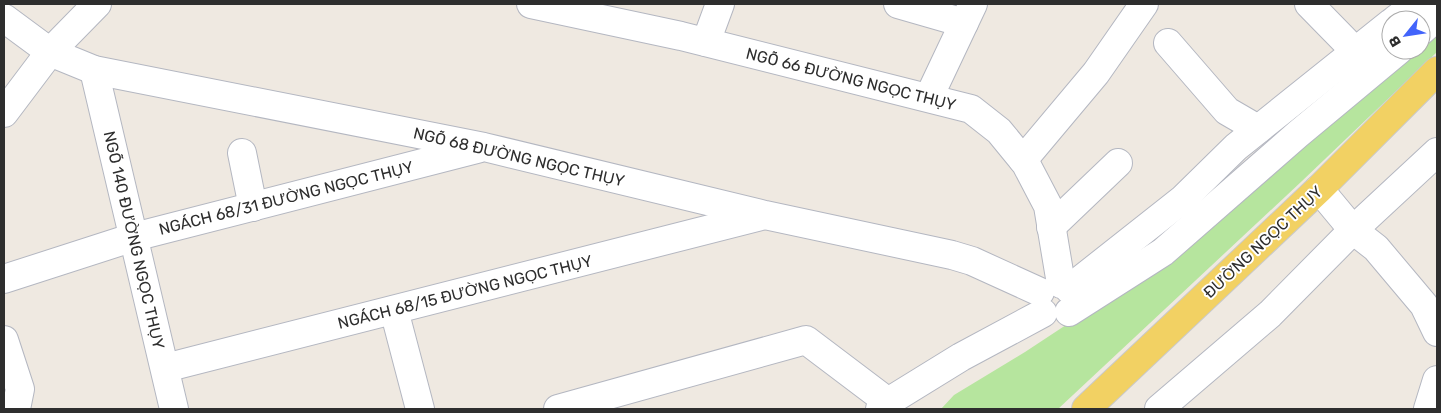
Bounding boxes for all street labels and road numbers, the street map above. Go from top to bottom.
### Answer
street label: NGÕ 66 ĐƯỜNG NGỌC THỤY [744,43,958,114]
street label: NGÕ 68 ĐƯỜNG NGỌC THỤY [412,122,627,191]
street label: NGÕ 140 ĐƯỜNG NGỌC THỤY [100,129,169,351]
street label: NGÁCH 68/31 ĐƯỜNG NGỌC THỤY [157,157,415,239]
street label: ĐƯỜNG NGỌC THỤY [1200,182,1326,302]
street label: NGÁCH 68/15 ĐƯỜNG NGỌC THỤY [336,251,594,333]

